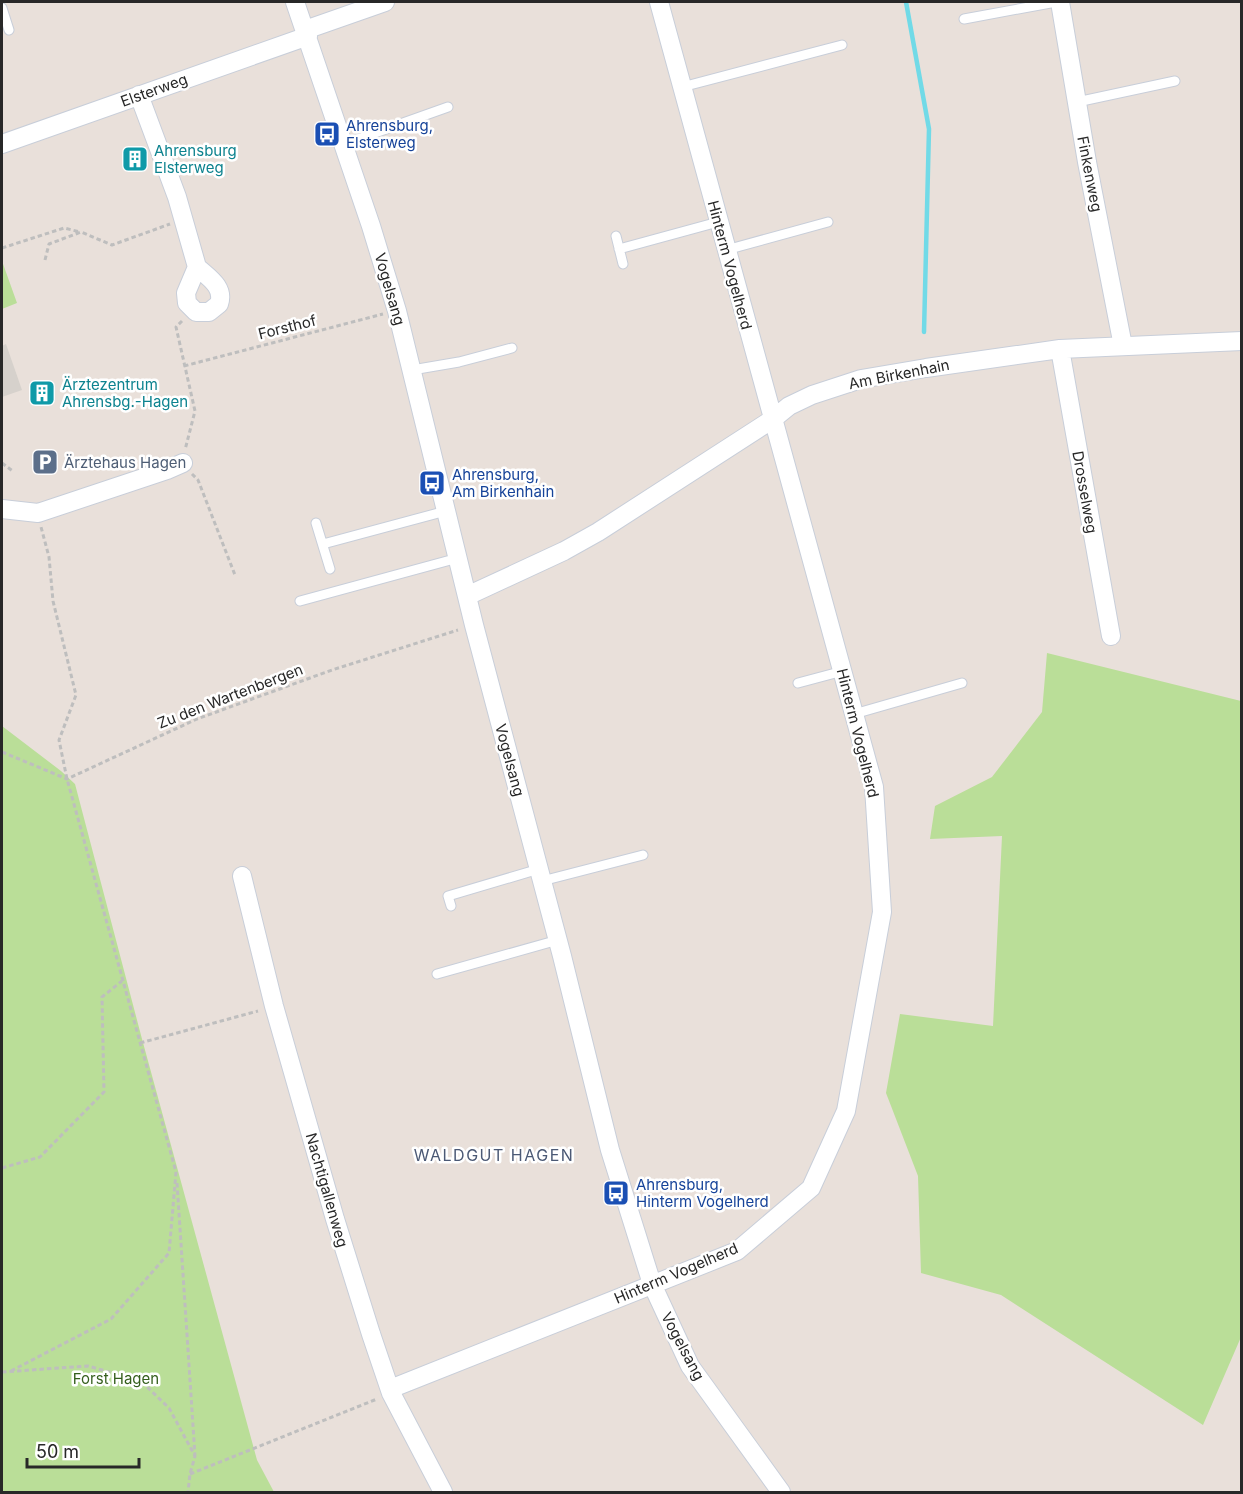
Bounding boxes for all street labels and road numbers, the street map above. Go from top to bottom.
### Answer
street label: Elsterweg [118,69,190,111]
street label: Finkenweg [1073,134,1107,214]
street label: Hinterm Vogelherd [704,198,756,332]
street label: Vogelsang [371,251,409,327]
street label: Forsthof [256,311,318,343]
street label: Am Birkenhain [847,355,951,393]
street label: Drosselweg [1068,449,1102,535]
street label: Zu den Wartenbergen [155,659,305,733]
street label: Hinterm Vogelherd [833,666,883,800]
street label: Vogelsang [491,722,529,798]
street label: Nachtigallenweg [302,1131,352,1249]
street label: Hinterm Vogelherd [611,1238,741,1308]
street label: Vogelsang [657,1309,709,1383]

